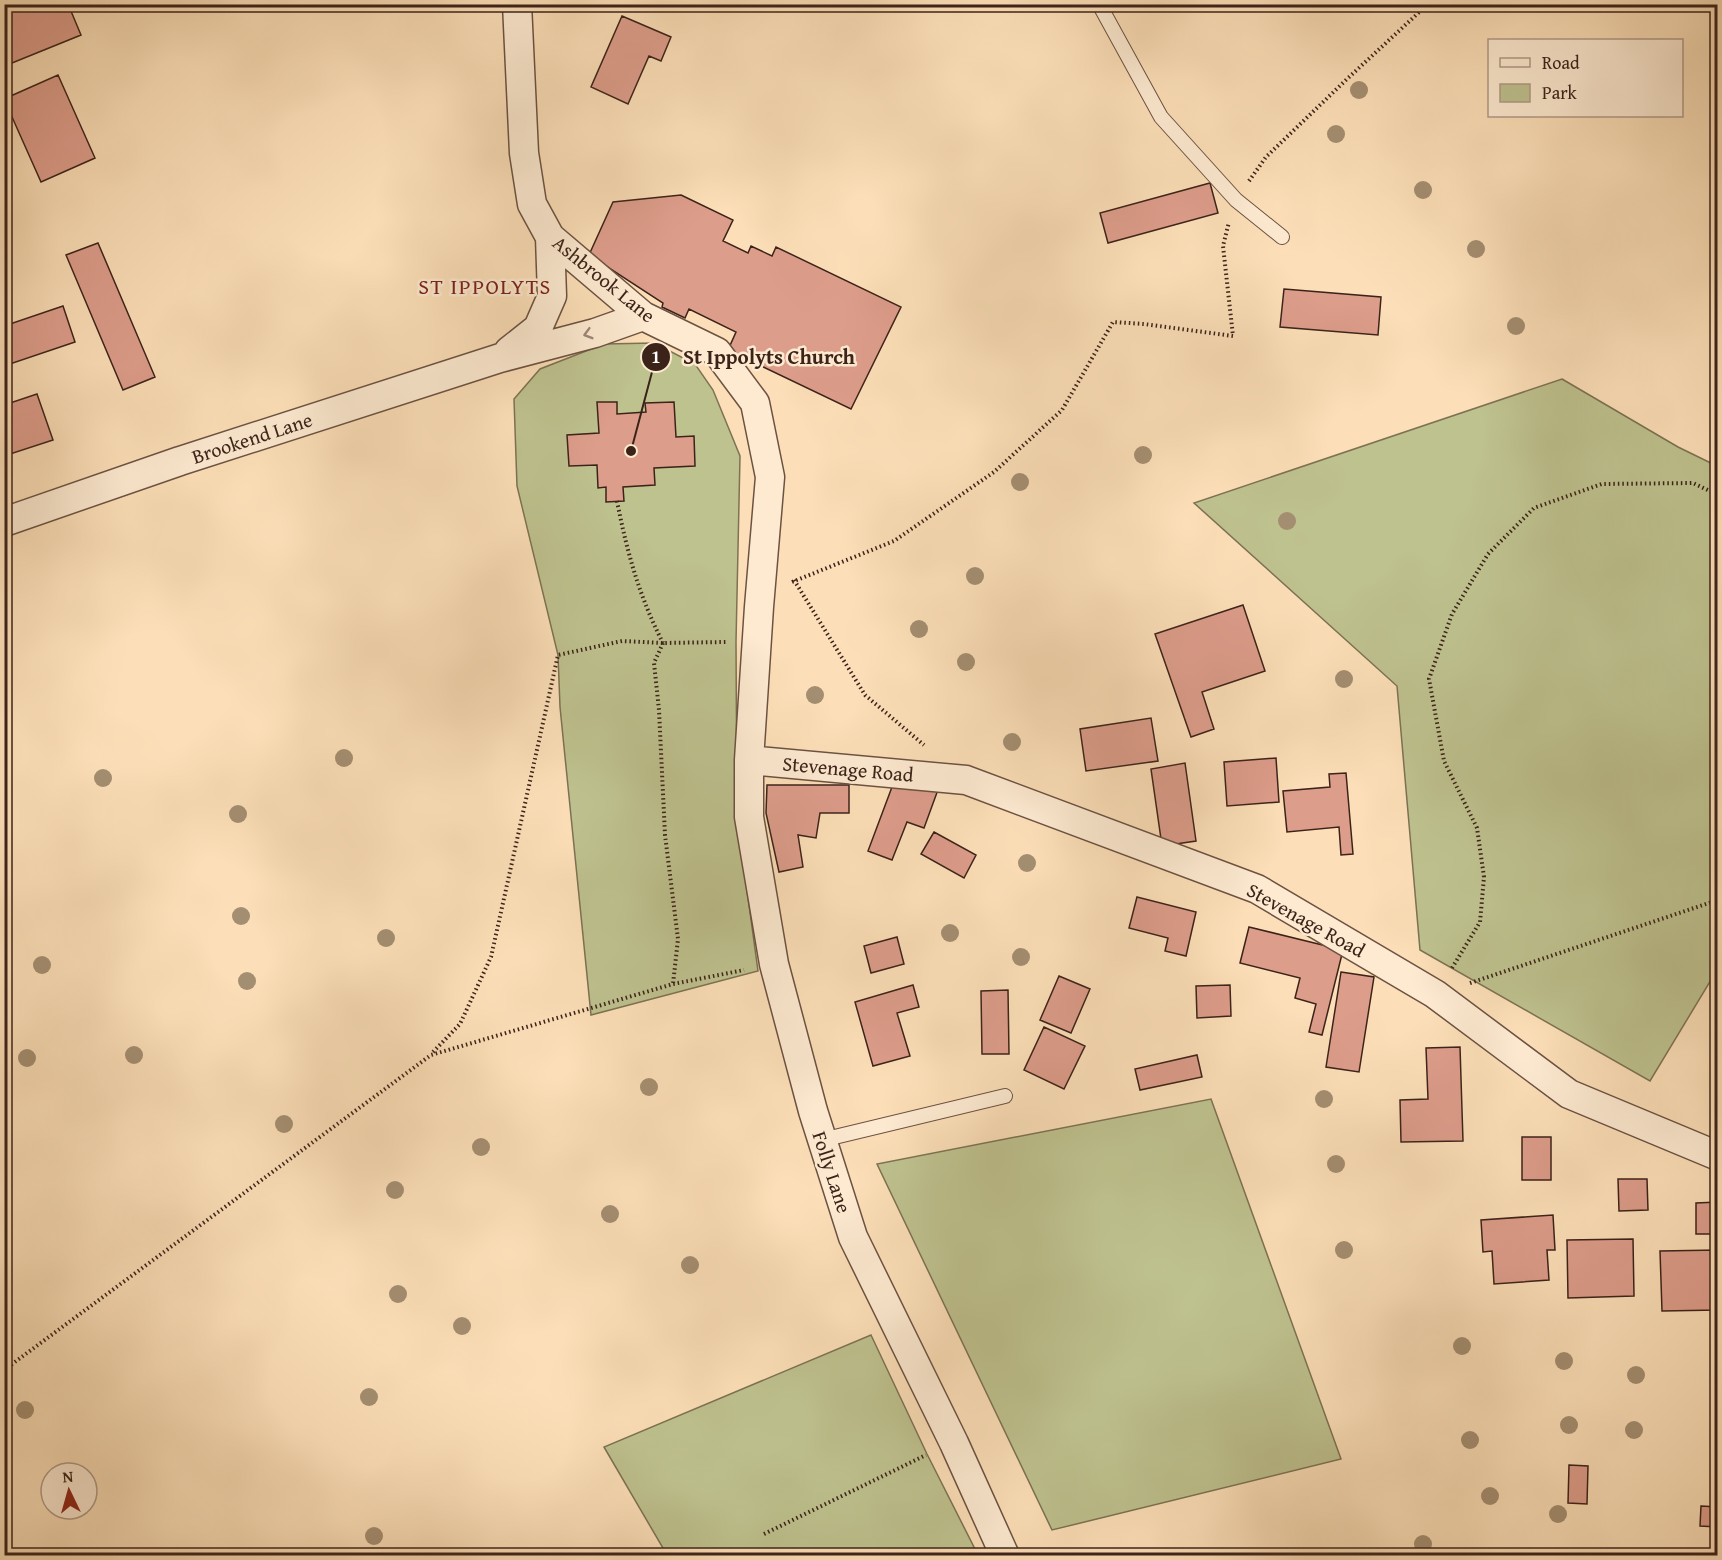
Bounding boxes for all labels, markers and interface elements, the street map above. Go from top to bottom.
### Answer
legend [1488,39,1683,117]
text: Road [1542,49,1580,76]
text: Park [1542,79,1578,106]
street label: Ashbrook Lane [547,228,662,329]
district label: ST IPPOLYTS [418,270,552,302]
one-way arrow [583,327,593,340]
callout: St Ippolyts Church [641,337,867,376]
text: St Ippolyts Church [683,341,856,372]
text: 1 [651,343,661,370]
street label: Brookend Lane [188,404,316,471]
street label: Stevenage Road [781,748,915,789]
street label: Stevenage Road [1242,875,1371,964]
street label: Folly Lane [806,1127,859,1217]
north arrow [39,1461,99,1521]
text: N [61,1464,74,1488]

